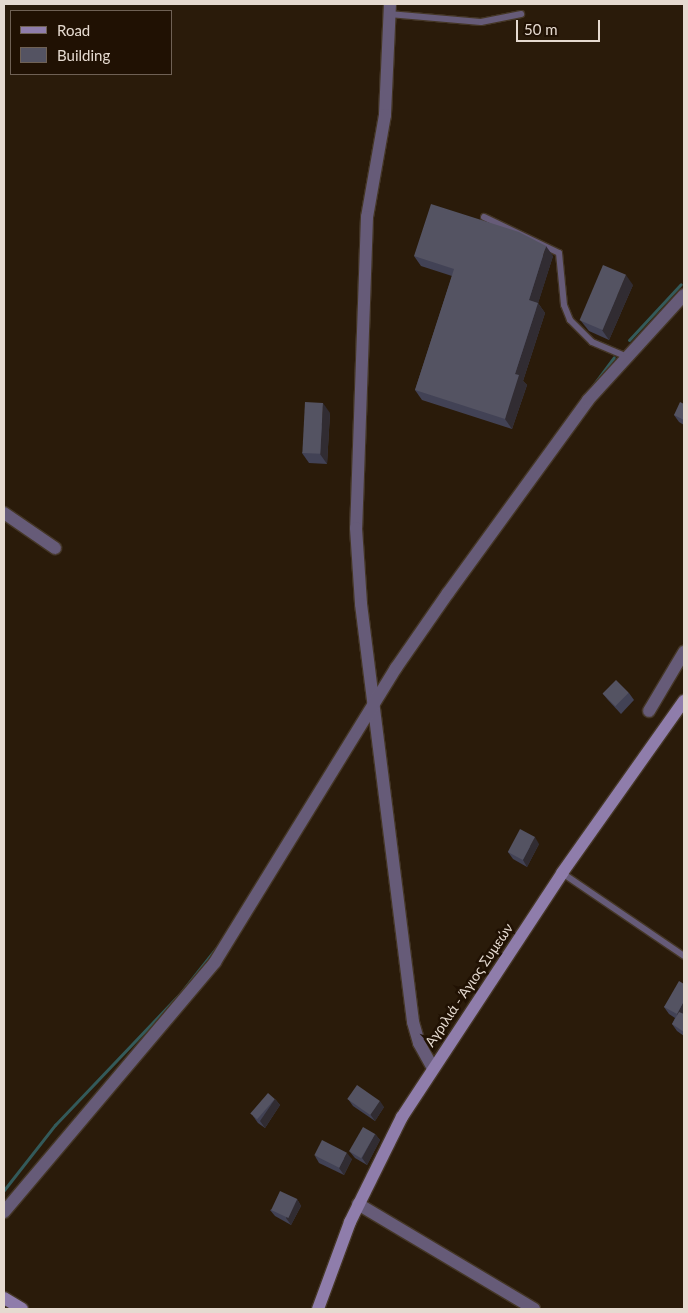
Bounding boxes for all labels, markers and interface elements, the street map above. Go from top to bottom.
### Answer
legend [10,10,172,75]
scale bar [518,10,602,42]
text: 50 m [524,20,558,38]
text: Road [57,21,90,39]
text: Building [57,46,110,64]
street label: Αγριλιά - Άγιος Συμεών [421,920,517,1050]

